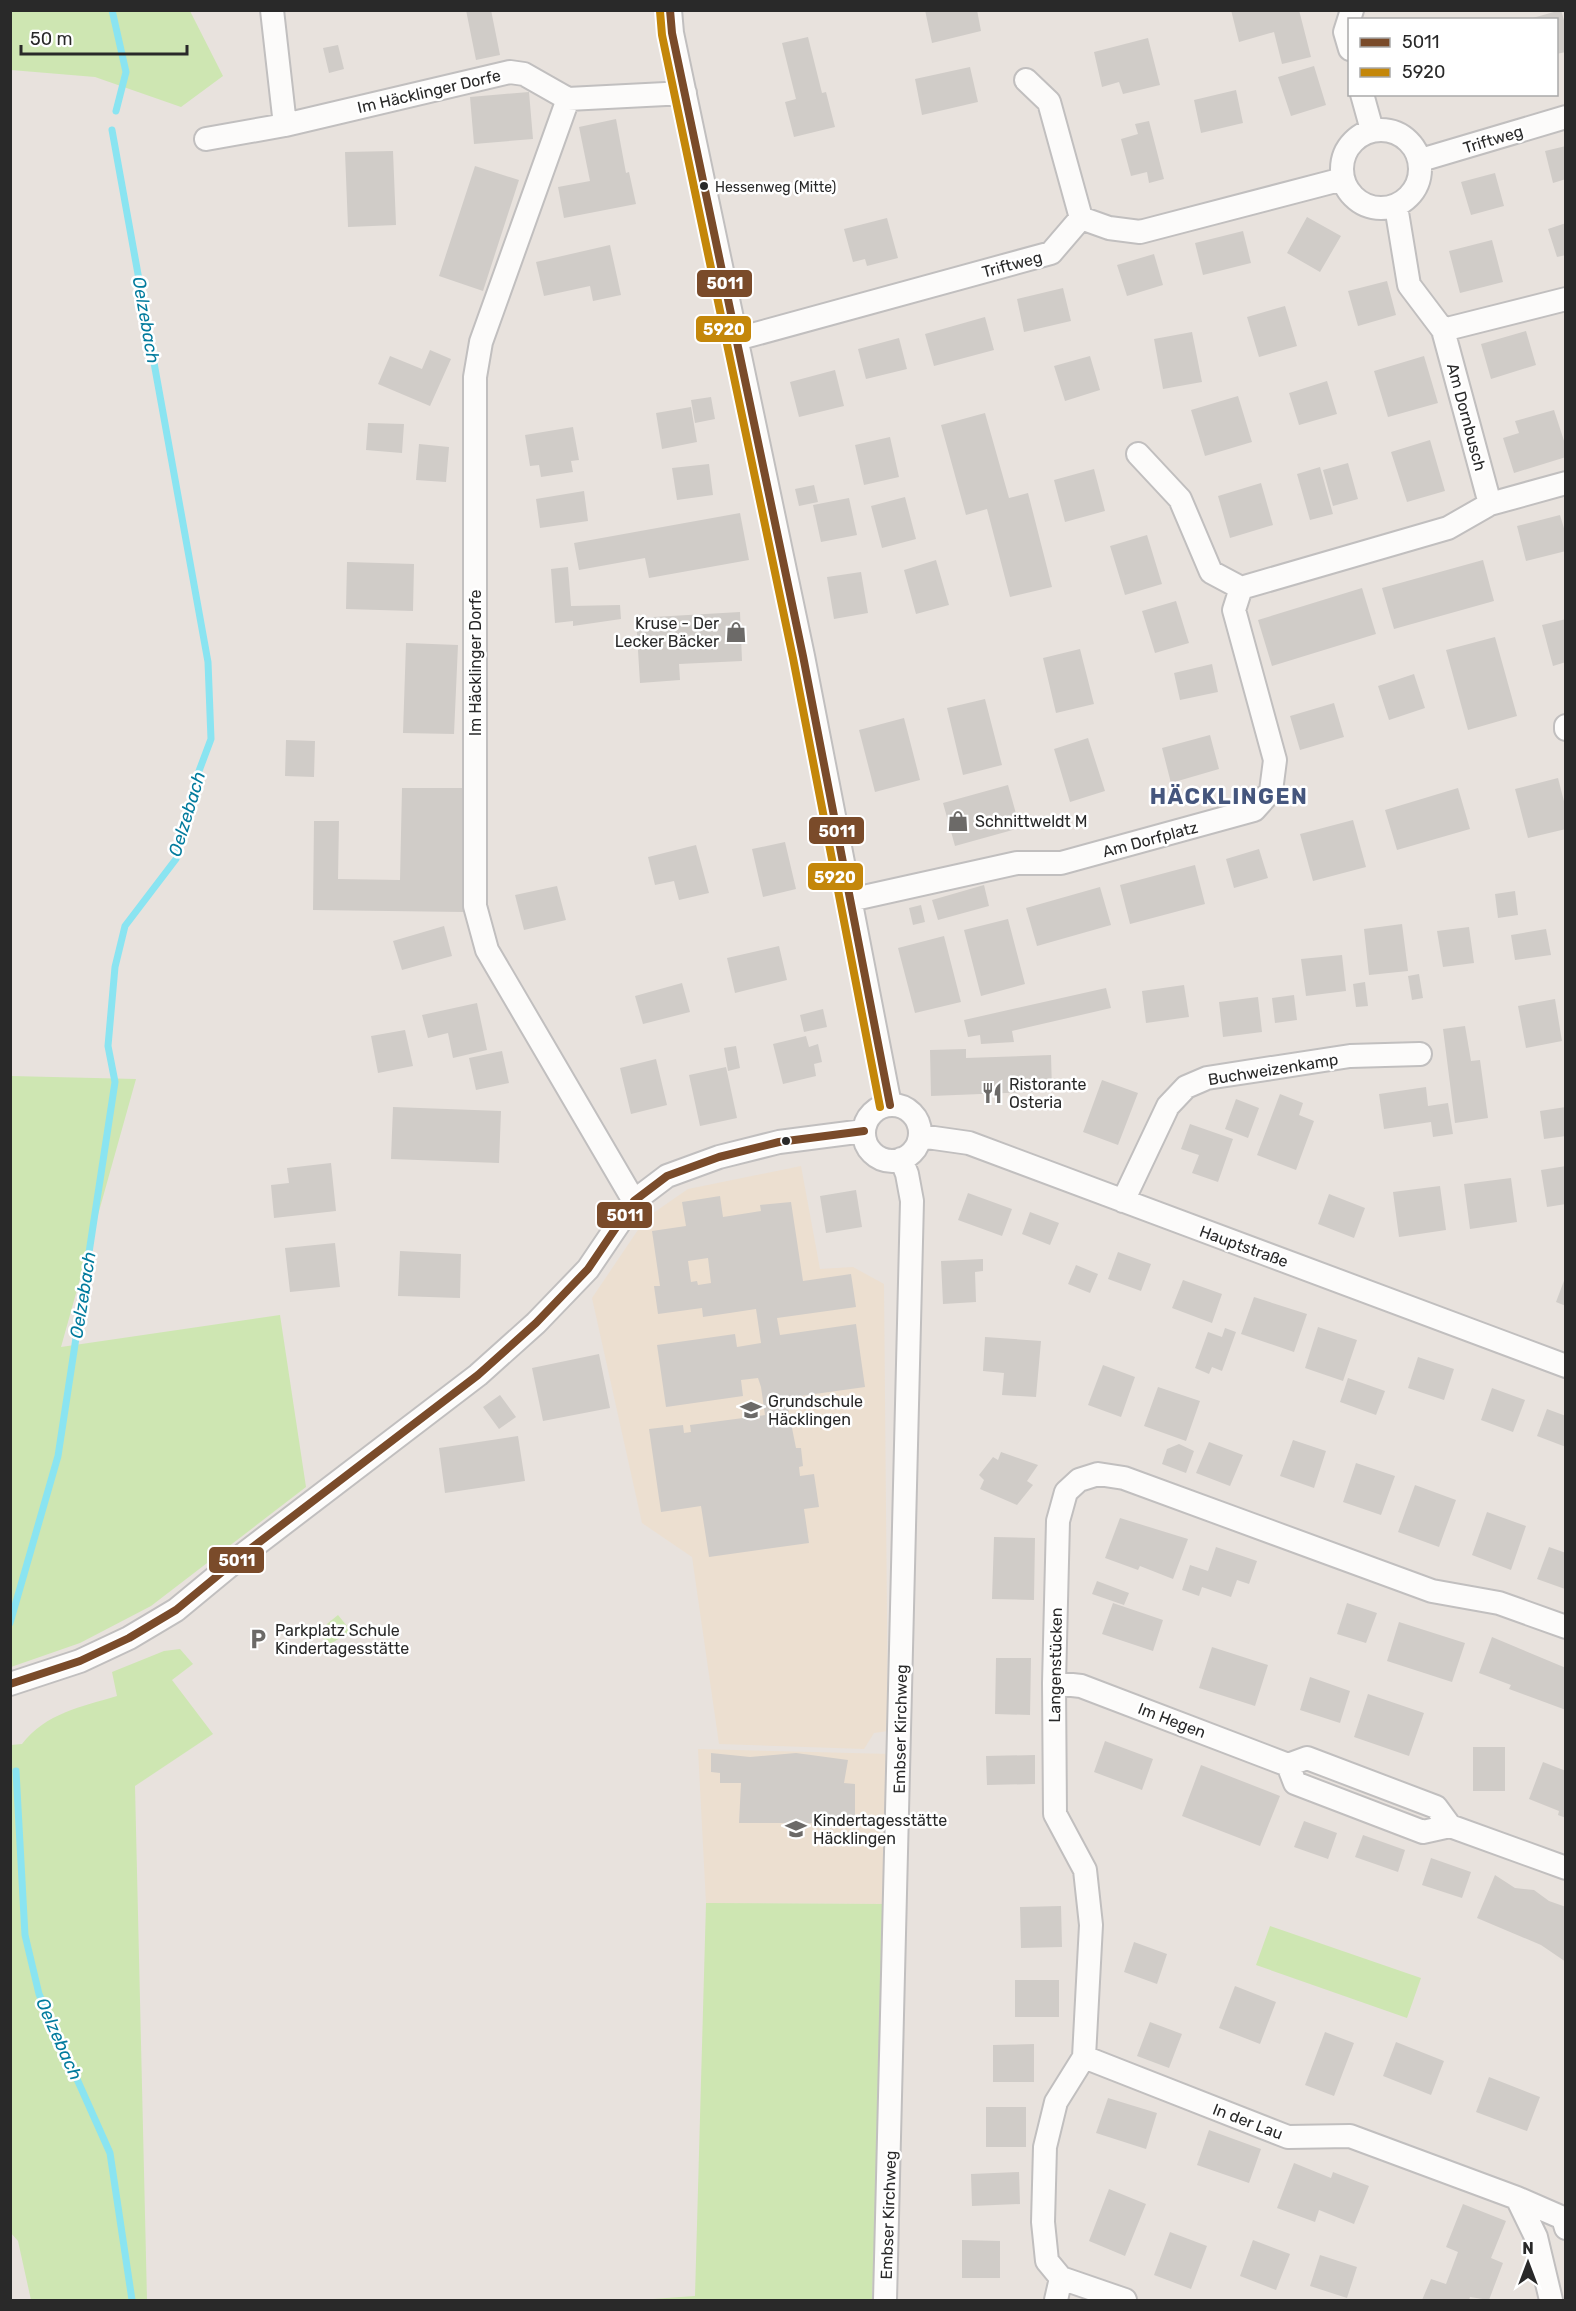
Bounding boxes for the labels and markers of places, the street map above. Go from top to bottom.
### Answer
place label: Hessenweg (Mitte) [715,179,836,196]
marker: Hessenweg (Mitte) [698,180,710,192]
place label: Kruse - Der Lecker Bäcker [615,614,719,651]
shop icon: Kruse - Der Lecker Bäcker [724,620,748,644]
shop icon: Schnittweldt M [946,809,970,833]
place label: Schnittweldt M [975,812,1087,831]
place label: Ristorante Osteria [1009,1075,1087,1112]
restaurant icon: Ristorante Osteria [980,1081,1004,1105]
unlabelled marker [780,1135,792,1147]
place label: Grundschule Häcklingen [768,1392,863,1429]
school or university icon: Grundschule Häcklingen [739,1398,763,1422]
place label: Parkplatz Schule Kindertagesstätte [275,1621,409,1658]
parking icon: Parkplatz Schule Kindertagesstätte [246,1627,270,1651]
place label: Kindertagesstätte Häcklingen [813,1811,947,1848]
school or university icon: Kindertagesstätte Häcklingen [784,1817,808,1841]

